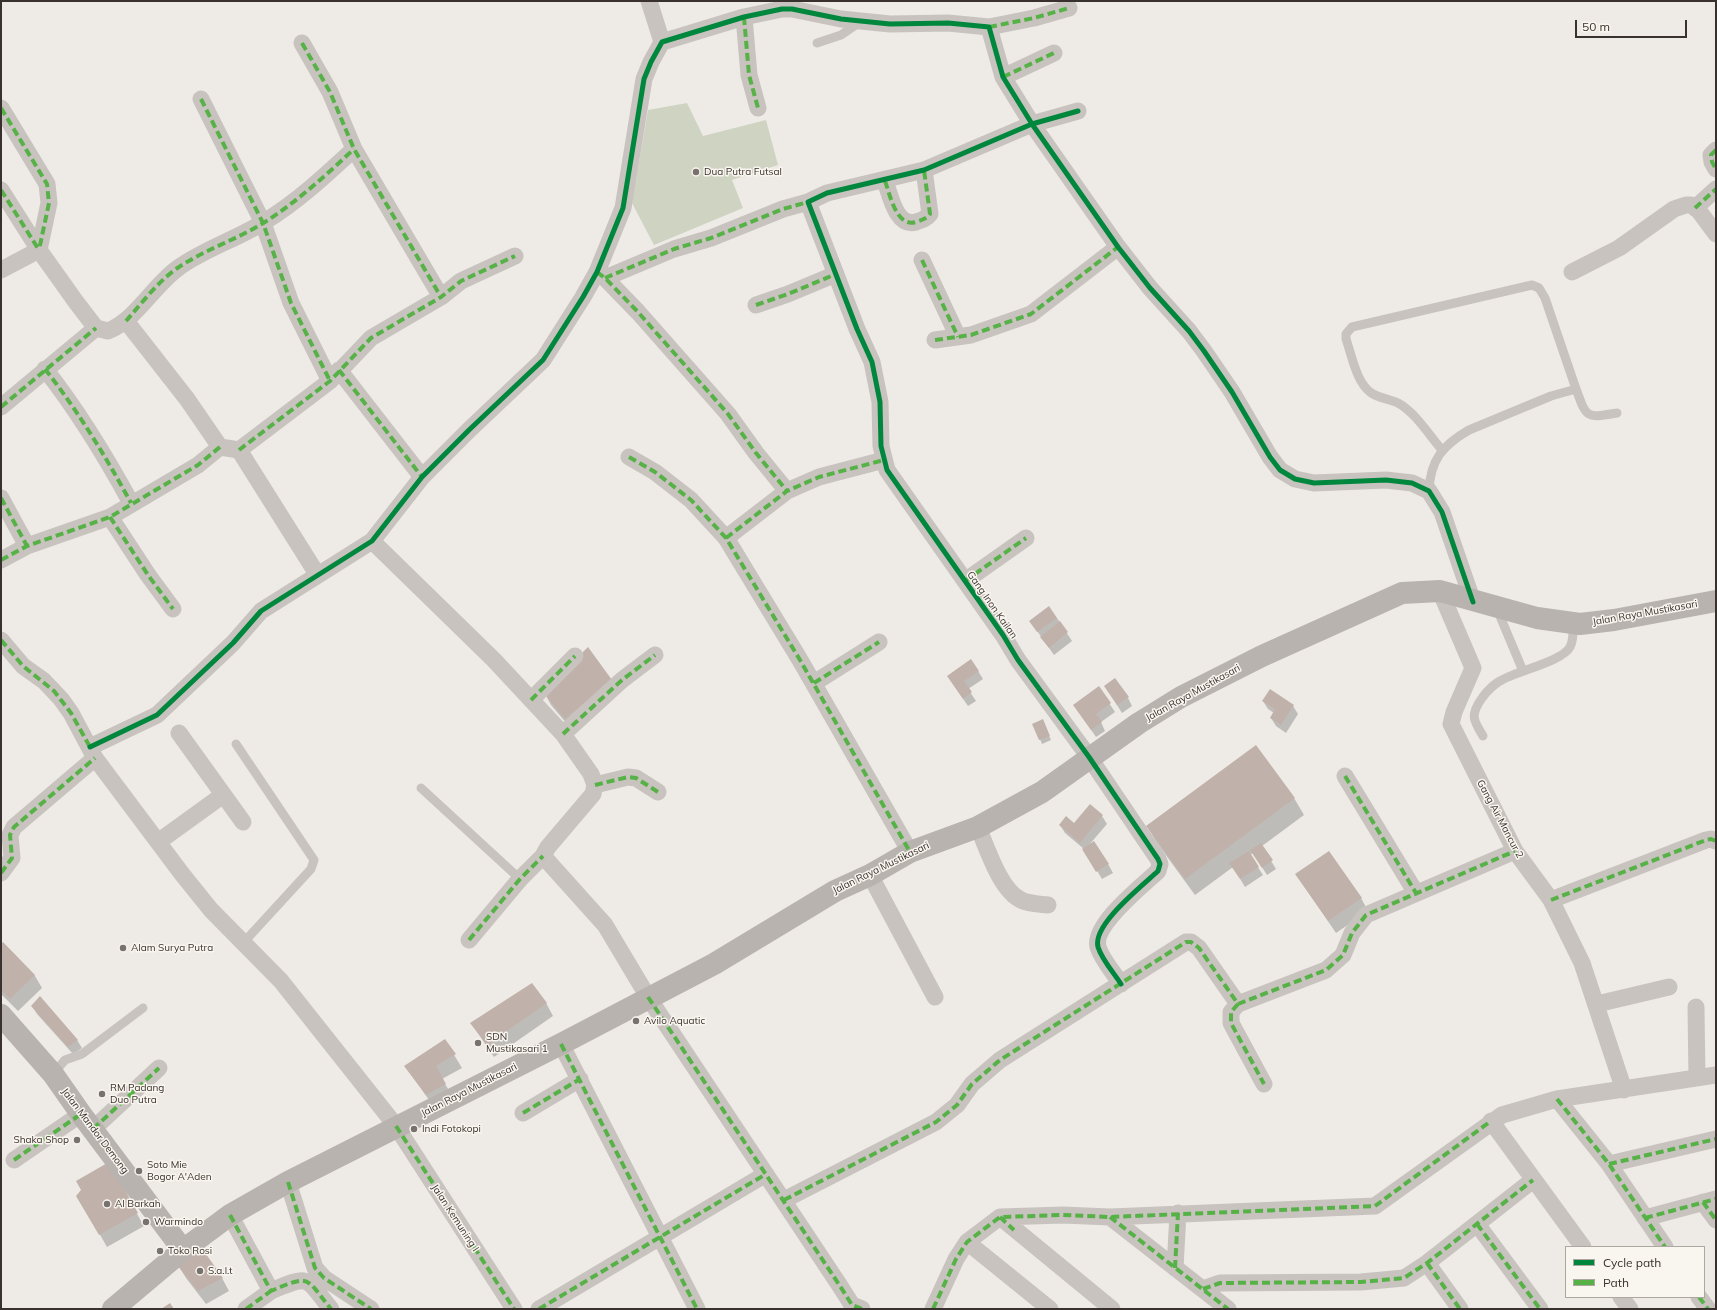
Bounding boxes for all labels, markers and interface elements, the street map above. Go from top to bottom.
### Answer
scale bar [1577,12,1689,38]
text: 50 m [1582,19,1610,34]
place label: Dua Putra Futsal [704,166,782,178]
marker: Dua Putra Futsal [691,167,701,177]
street label: Gang Inon Kailan [964,569,1020,641]
street label: Jalan Raya Mustikasari [1592,598,1698,628]
street label: Jalan Raya Mustikasari [1144,662,1242,724]
street label: Gang Air Mancur 2 [1474,778,1526,860]
street label: Jalan Raya Mustikasari [831,839,931,897]
place label: Alam Surya Putra [131,942,213,954]
marker: Alam Surya Putra [118,943,128,953]
place label: Avilo Aquatic [644,1015,705,1027]
marker: Avilo Aquatic [631,1016,641,1026]
place label: SDN Mustikasari 1 [486,1031,548,1054]
marker: SDN Mustikasari 1 [473,1038,483,1048]
street label: Jalan Raya Mustikasari [419,1061,519,1119]
place label: RM Padang Duo Putra [110,1082,164,1106]
street label: Jalan Mandor Demong [59,1086,131,1176]
marker: RM Padang Duo Putra [97,1089,107,1099]
place label: Indi Fotokopi [422,1123,481,1135]
marker: Indi Fotokopi [409,1124,419,1134]
place label: Shaka Shop [13,1134,69,1146]
marker: Shaka Shop [72,1135,82,1145]
place label: Soto Mie Bogor A'Aden [147,1159,212,1182]
marker: Soto Mie Bogor A'Aden [134,1166,144,1176]
street label: Jalan Kemuning I [429,1182,481,1254]
place label: Al Barkah [115,1198,161,1210]
marker: Al Barkah [102,1199,112,1209]
place label: Warmindo [154,1216,203,1228]
marker: Warmindo [141,1217,151,1227]
place label: Toko Rosi [168,1245,212,1257]
marker: Toko Rosi [155,1246,165,1256]
legend [1565,1246,1705,1298]
text: Cycle path [1603,1255,1661,1270]
place label: S.a.l.t [208,1265,233,1277]
marker: S.a.l.t [195,1266,205,1276]
text: Path [1603,1275,1629,1290]

